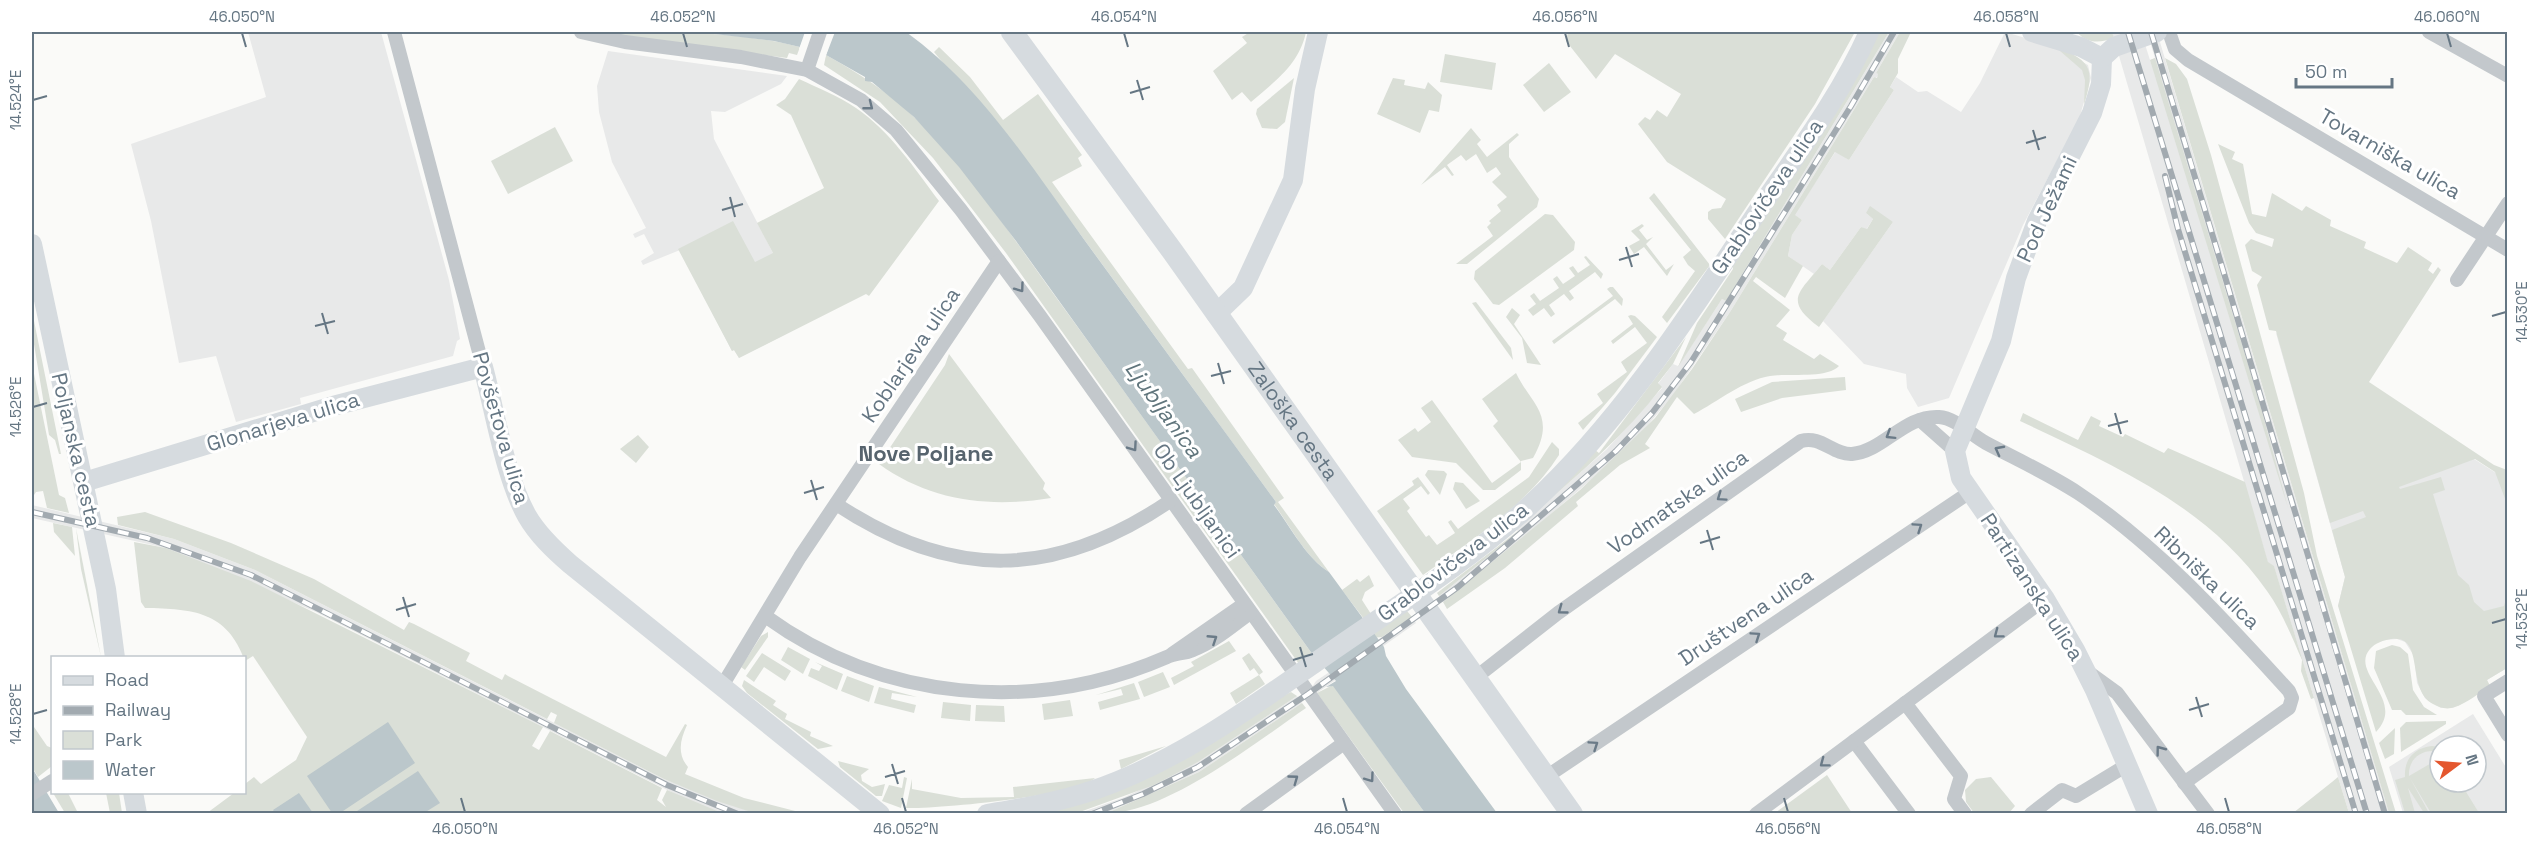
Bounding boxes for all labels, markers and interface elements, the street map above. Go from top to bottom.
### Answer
text: 46.050°N [209,7,275,26]
text: 46.052°N [650,7,716,26]
text: 46.054°N [1091,7,1157,26]
text: 46.056°N [1532,7,1598,26]
text: 46.058°N [1973,7,2039,26]
text: 46.060°N [2414,7,2480,26]
scale bar [2296,51,2392,89]
text: 50 m [2305,60,2347,83]
text: 14.524°E [6,70,25,130]
one-way arrow [862,99,873,110]
street label: Tovarniška ulica [2315,102,2466,205]
street label: Grablovičeva ulica [1705,114,1829,280]
street label: Pod Ježami [2010,151,2083,266]
text: 14.530°E [2512,281,2531,343]
street label: Koblarjeva ulica [855,282,966,428]
one-way arrow [1012,282,1023,293]
street label: Povšetova ulica [467,349,536,507]
water label: Ljubljanica [1119,355,1209,463]
street label: Zaloška cesta [1242,356,1345,485]
street label: Poljanska cesta [46,370,107,530]
text: 14.526°E [6,377,25,437]
street label: Glonarjeva ulica [203,385,362,458]
one-way arrow [1886,428,1896,440]
street label: Ob Ljubljanici [1148,438,1247,563]
district label: Nove Poljane [858,439,994,467]
one-way arrow [1126,441,1137,452]
street label: Vodmatska ulica [1602,443,1753,560]
one-way arrow [1995,446,2005,457]
one-way arrow [1717,490,1728,501]
street label: Grablovičeva ulica [1372,496,1533,627]
street label: Partizanska ulica [1975,508,2090,666]
street label: Ribniška ulica [2149,520,2266,635]
one-way arrow [1911,523,1922,534]
street label: Društvena ulica [1673,562,1818,672]
text: 14.532°E [2512,589,2531,649]
one-way arrow [1557,603,1568,614]
one-way arrow [1994,627,2005,638]
one-way arrow [1750,632,1761,643]
one-way arrow [1206,636,1217,647]
legend [51,656,246,794]
text: Road [105,668,149,691]
text: 14.528°E [6,684,25,744]
text: Railway [105,698,171,721]
text: Park [105,728,143,751]
north arrow [2428,734,2488,794]
one-way arrow [1588,741,1599,752]
one-way arrow [2156,746,2167,757]
text: N [2460,752,2484,768]
one-way arrow [1820,756,1831,767]
text: Water [105,758,156,781]
one-way arrow [1362,772,1373,783]
one-way arrow [1287,775,1298,786]
text: 46.050°N [432,819,498,838]
text: 46.052°N [873,819,939,838]
text: 46.054°N [1314,819,1380,838]
text: 46.056°N [1755,819,1821,838]
text: 46.058°N [2196,819,2262,838]

